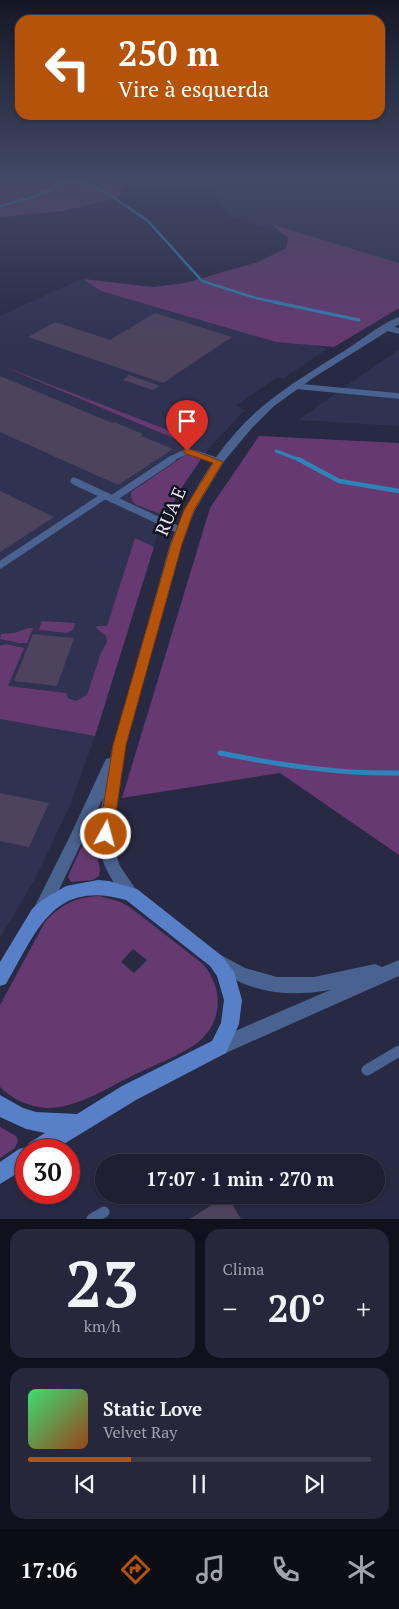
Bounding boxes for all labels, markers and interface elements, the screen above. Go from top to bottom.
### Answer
text: 250 m [118,30,219,76]
icon: left [35,35,100,100]
text: Vire à esquerda [118,74,269,103]
pin [166,400,208,451]
icon: arrive [173,407,201,435]
street label: RUA E [149,483,191,539]
position arrow [79,807,131,859]
speed limit sign: 30 [15,1139,80,1204]
text: 17:07 · 1 min · 270 m [146,1166,334,1191]
text: 23 [66,1239,139,1326]
text: Clima [223,1258,264,1280]
text: 20° [267,1283,326,1333]
text: − [223,1290,237,1327]
text: + [356,1290,371,1327]
text: km/h [84,1315,121,1337]
text: Static Love [103,1396,202,1421]
text: Velvet Ray [103,1421,177,1443]
icon: previous [71,1470,99,1498]
icon: pause [185,1470,213,1498]
icon: next [300,1470,328,1498]
icon: directions [118,1552,153,1587]
icon: music [193,1552,228,1587]
icon: phone [268,1552,303,1587]
icon: climate [344,1552,379,1587]
text: 17:06 [20,1555,77,1584]

